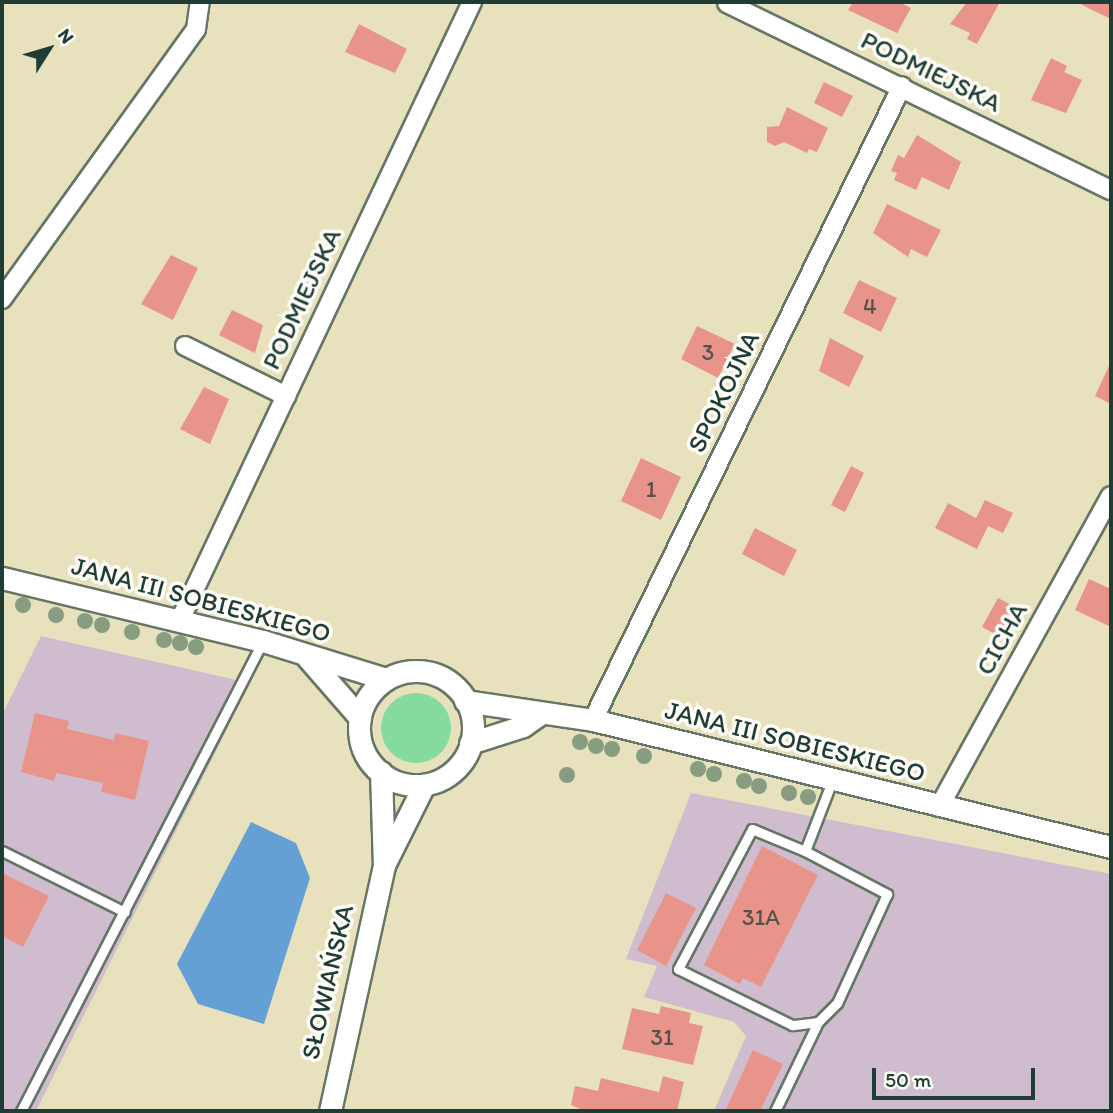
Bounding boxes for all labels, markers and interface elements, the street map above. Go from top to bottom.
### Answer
north arrow [14,14,84,84]
text: N [53,24,79,48]
street label: PODMIEJSKA [856,25,1006,119]
street label: PODMIEJSKA [256,223,348,375]
house number: 4 [863,292,877,320]
street label: SPOKOJNA [681,326,767,458]
house number: 3 [702,338,714,366]
house number: 1 [646,475,656,503]
street label: JANA III SOBIESKIEGO [69,551,333,649]
street label: CICHA [970,597,1034,681]
street label: JANA III SOBIESKIEGO [663,695,927,789]
street label: SŁOWIAŃSKA [295,902,361,1062]
house number: 31A [742,903,780,931]
house number: 31 [650,1023,674,1051]
scale bar [875,1054,1038,1098]
text: 50 m [885,1067,931,1092]

